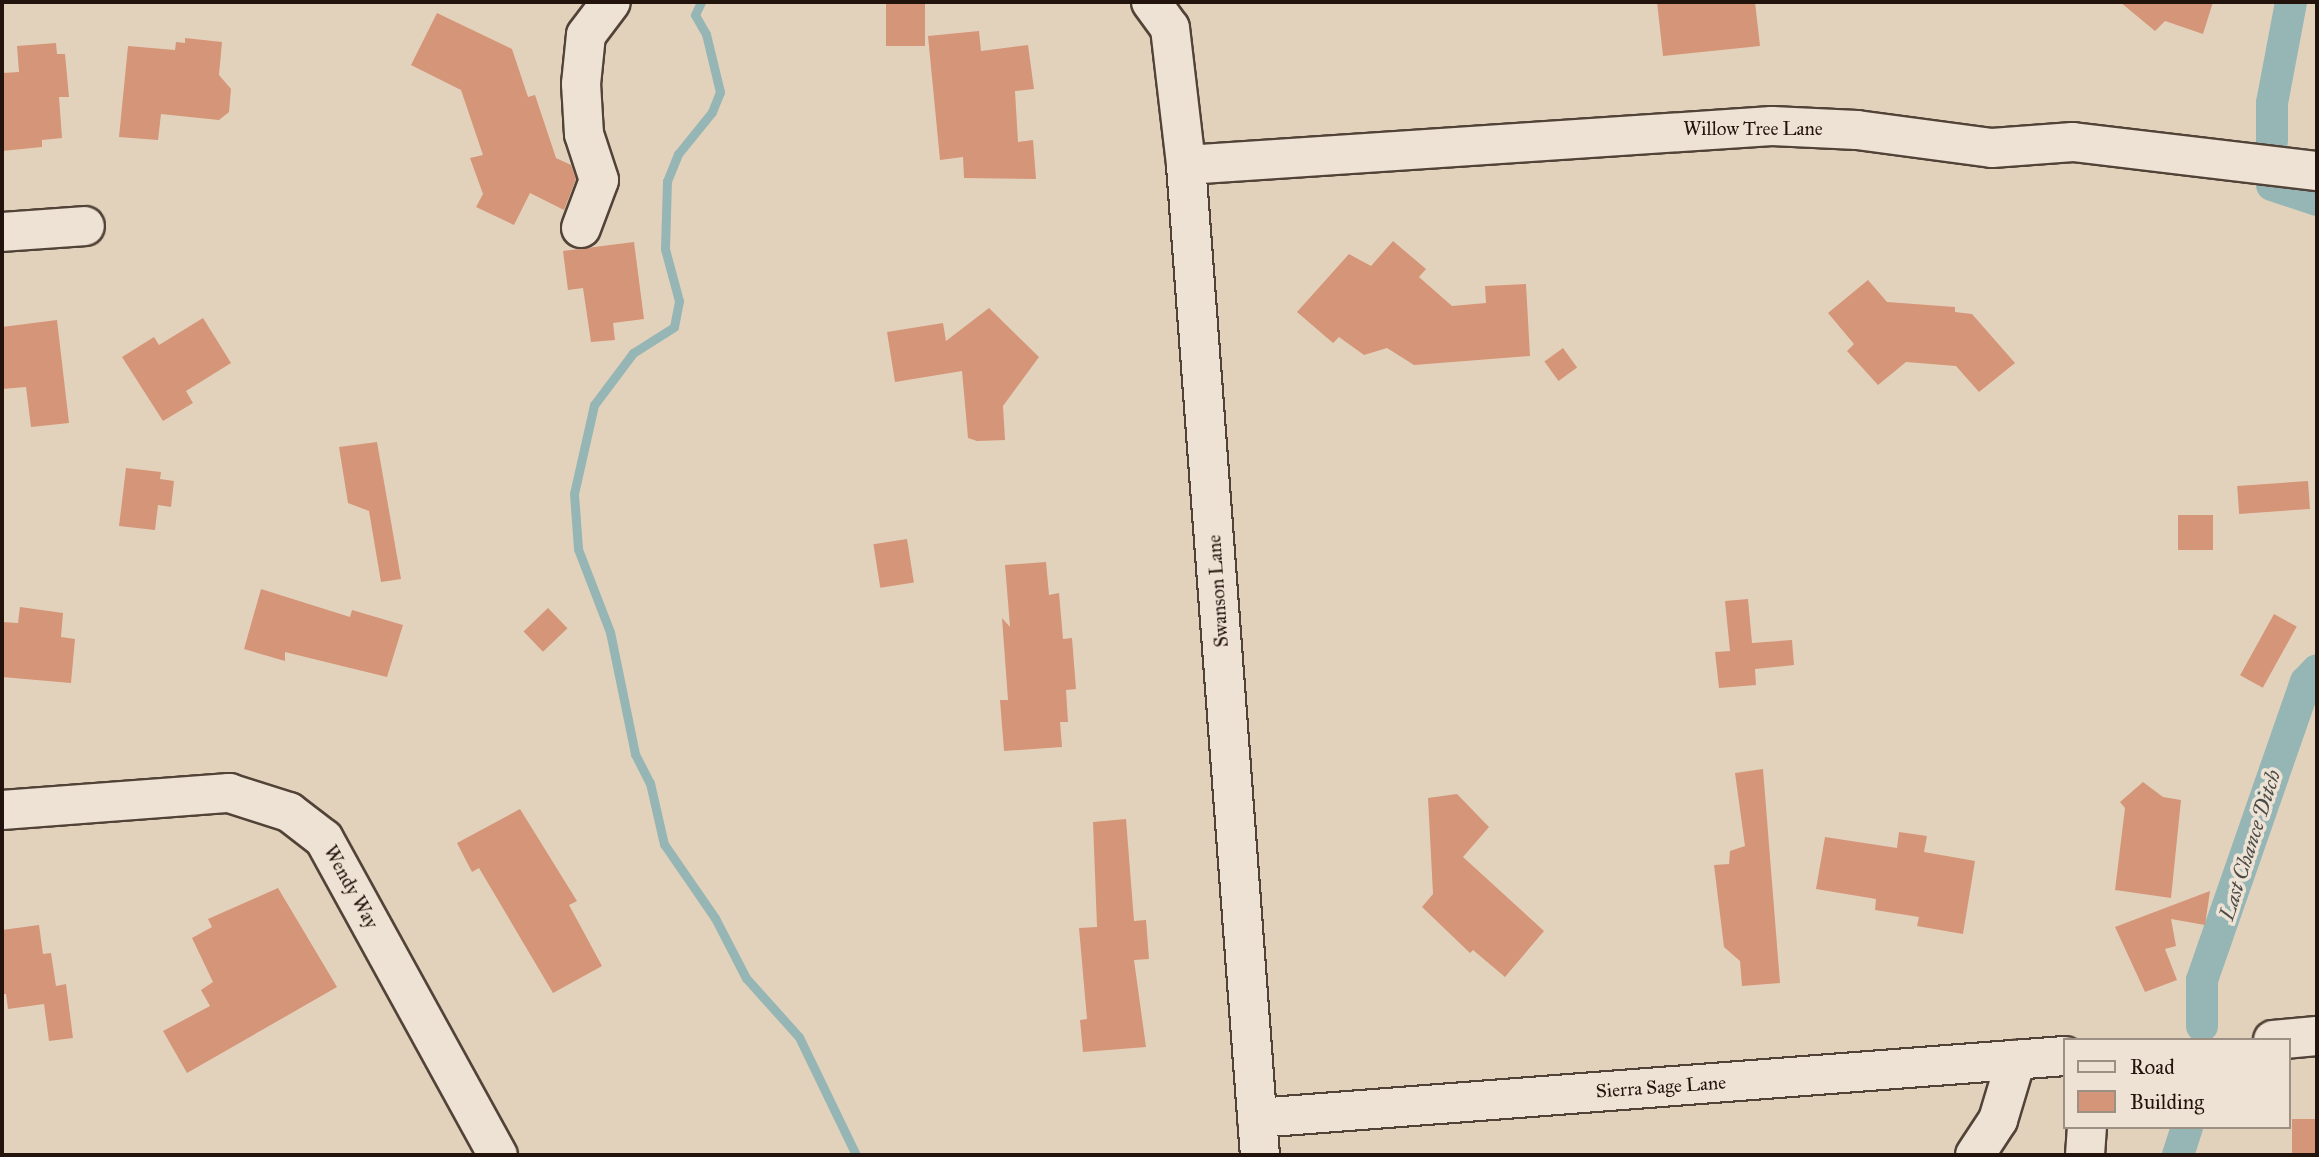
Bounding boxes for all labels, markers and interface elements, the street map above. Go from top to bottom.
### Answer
street label: Willow Tree Lane [1683,118,1823,140]
street label: Swanson Lane [1203,534,1233,648]
water label: Last Chance Ditch [2214,767,2286,923]
street label: Wendy Way [319,841,383,933]
legend [2064,1038,2291,1129]
text: Road [2130,1054,2175,1080]
street label: Sierra Sage Lane [1595,1071,1727,1103]
text: Building [2130,1089,2204,1115]

